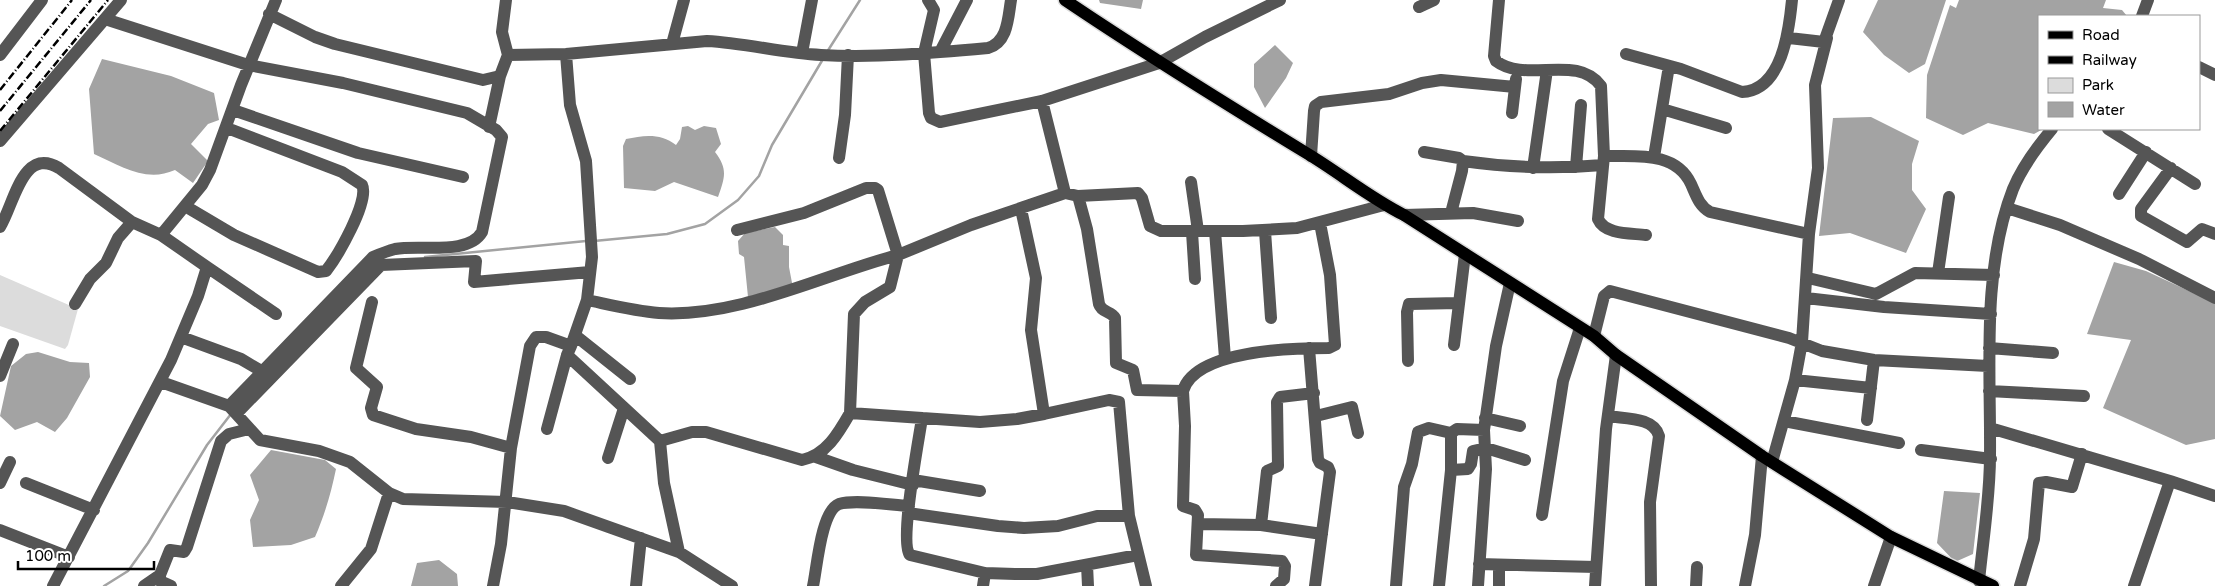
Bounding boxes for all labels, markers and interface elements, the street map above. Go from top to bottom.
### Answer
legend [2038,15,2200,130]
text: Road [2082,26,2120,44]
text: Railway [2082,51,2137,69]
text: Park [2082,76,2114,94]
text: Water [2082,101,2125,119]
scale bar [18,538,154,570]
text: 100 m [25,547,71,565]

